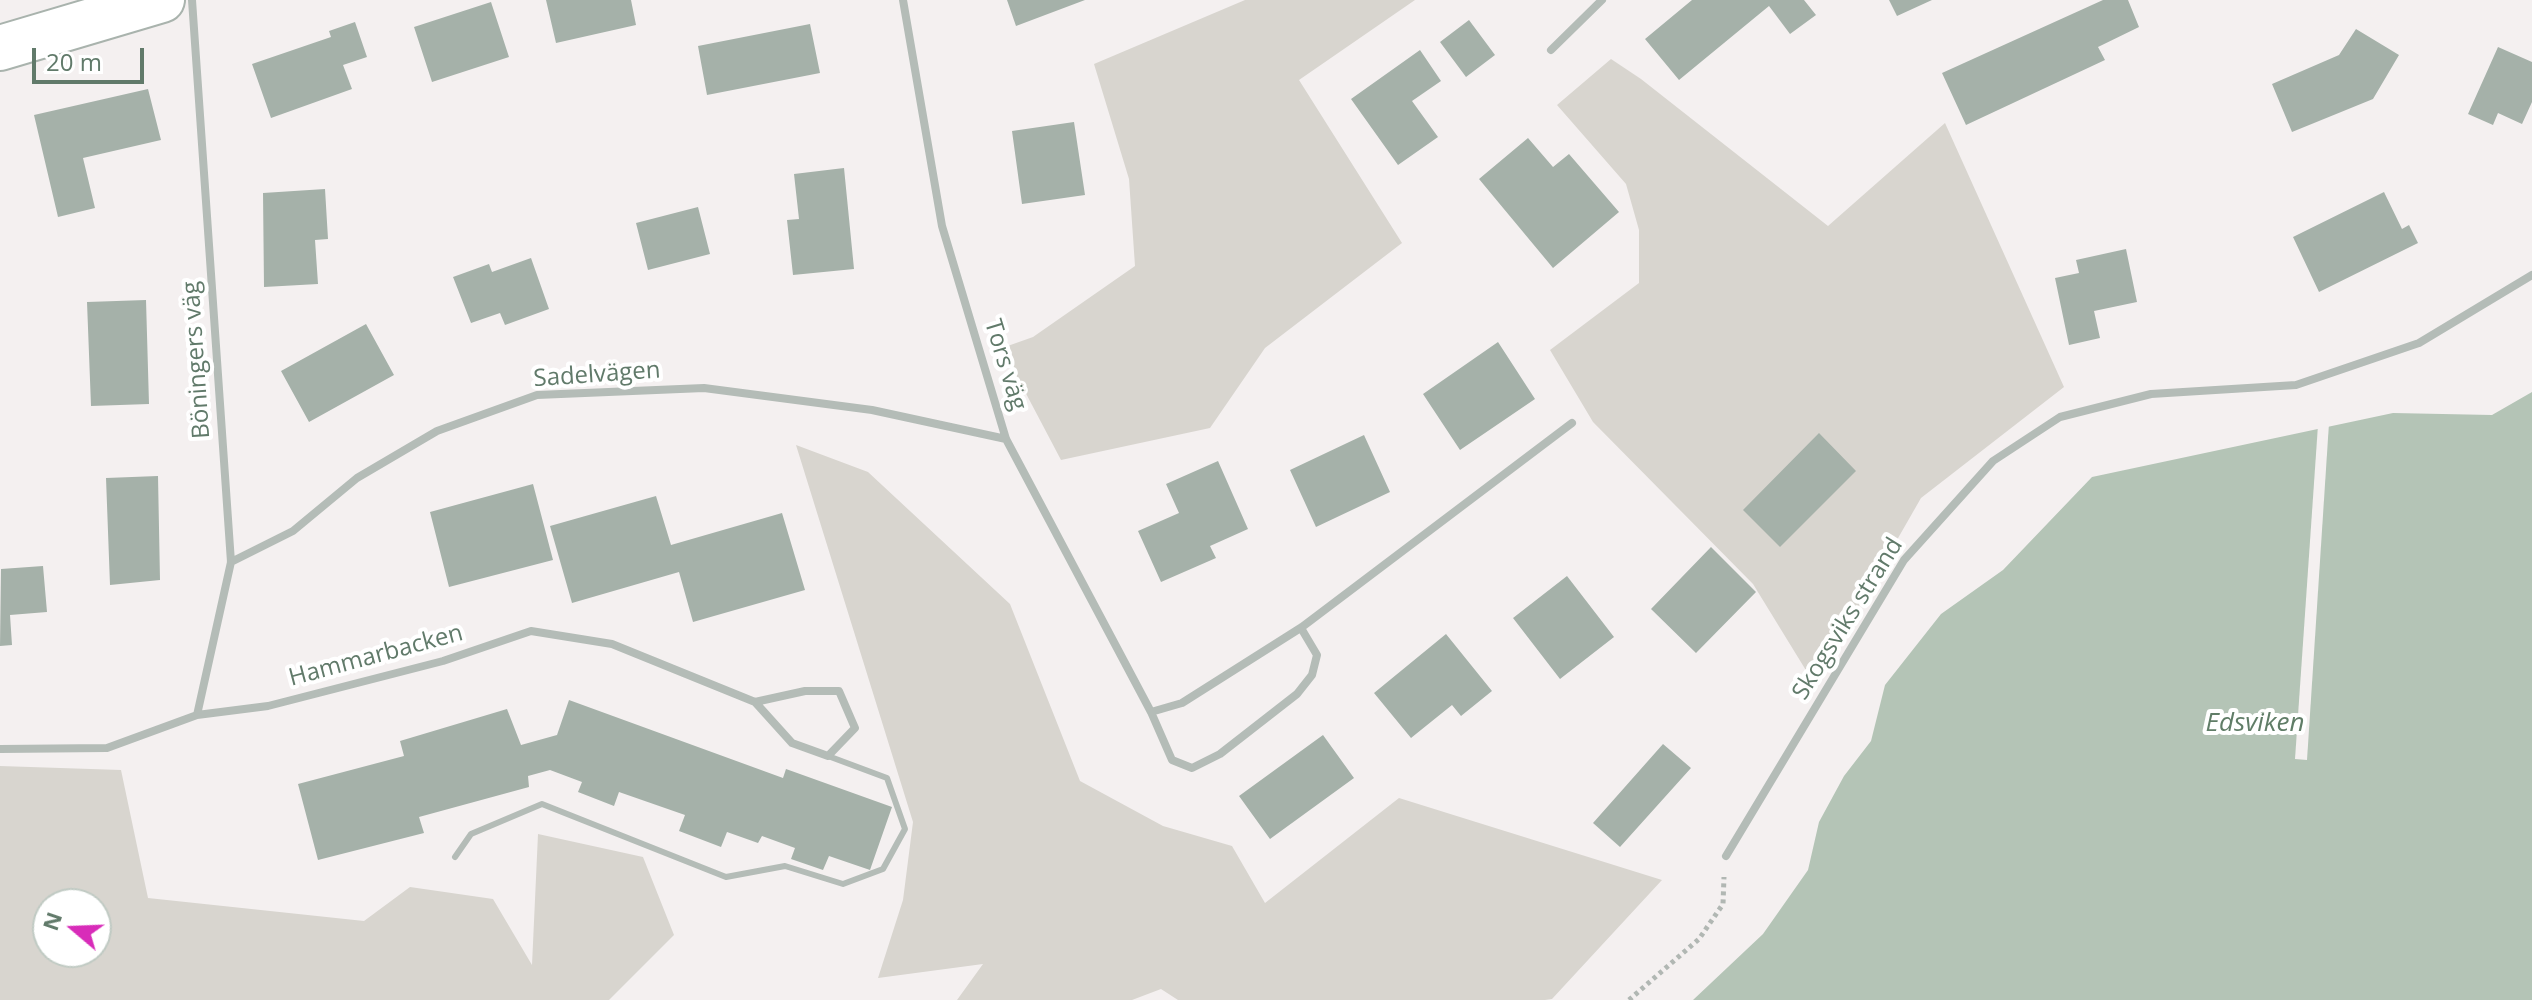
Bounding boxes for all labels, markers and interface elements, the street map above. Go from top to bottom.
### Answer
scale bar [36,32,148,82]
text: 20 m [46,45,102,78]
street label: Böningers väg [177,280,217,440]
street label: Tors väg [978,316,1032,414]
street label: Sadelvägen [533,356,661,394]
street label: Skogsviks strand [1787,533,1909,705]
street label: Hammarbacken [286,619,466,693]
water label: Edsviken [2206,708,2304,740]
north arrow [32,888,112,968]
text: N [34,908,68,934]

